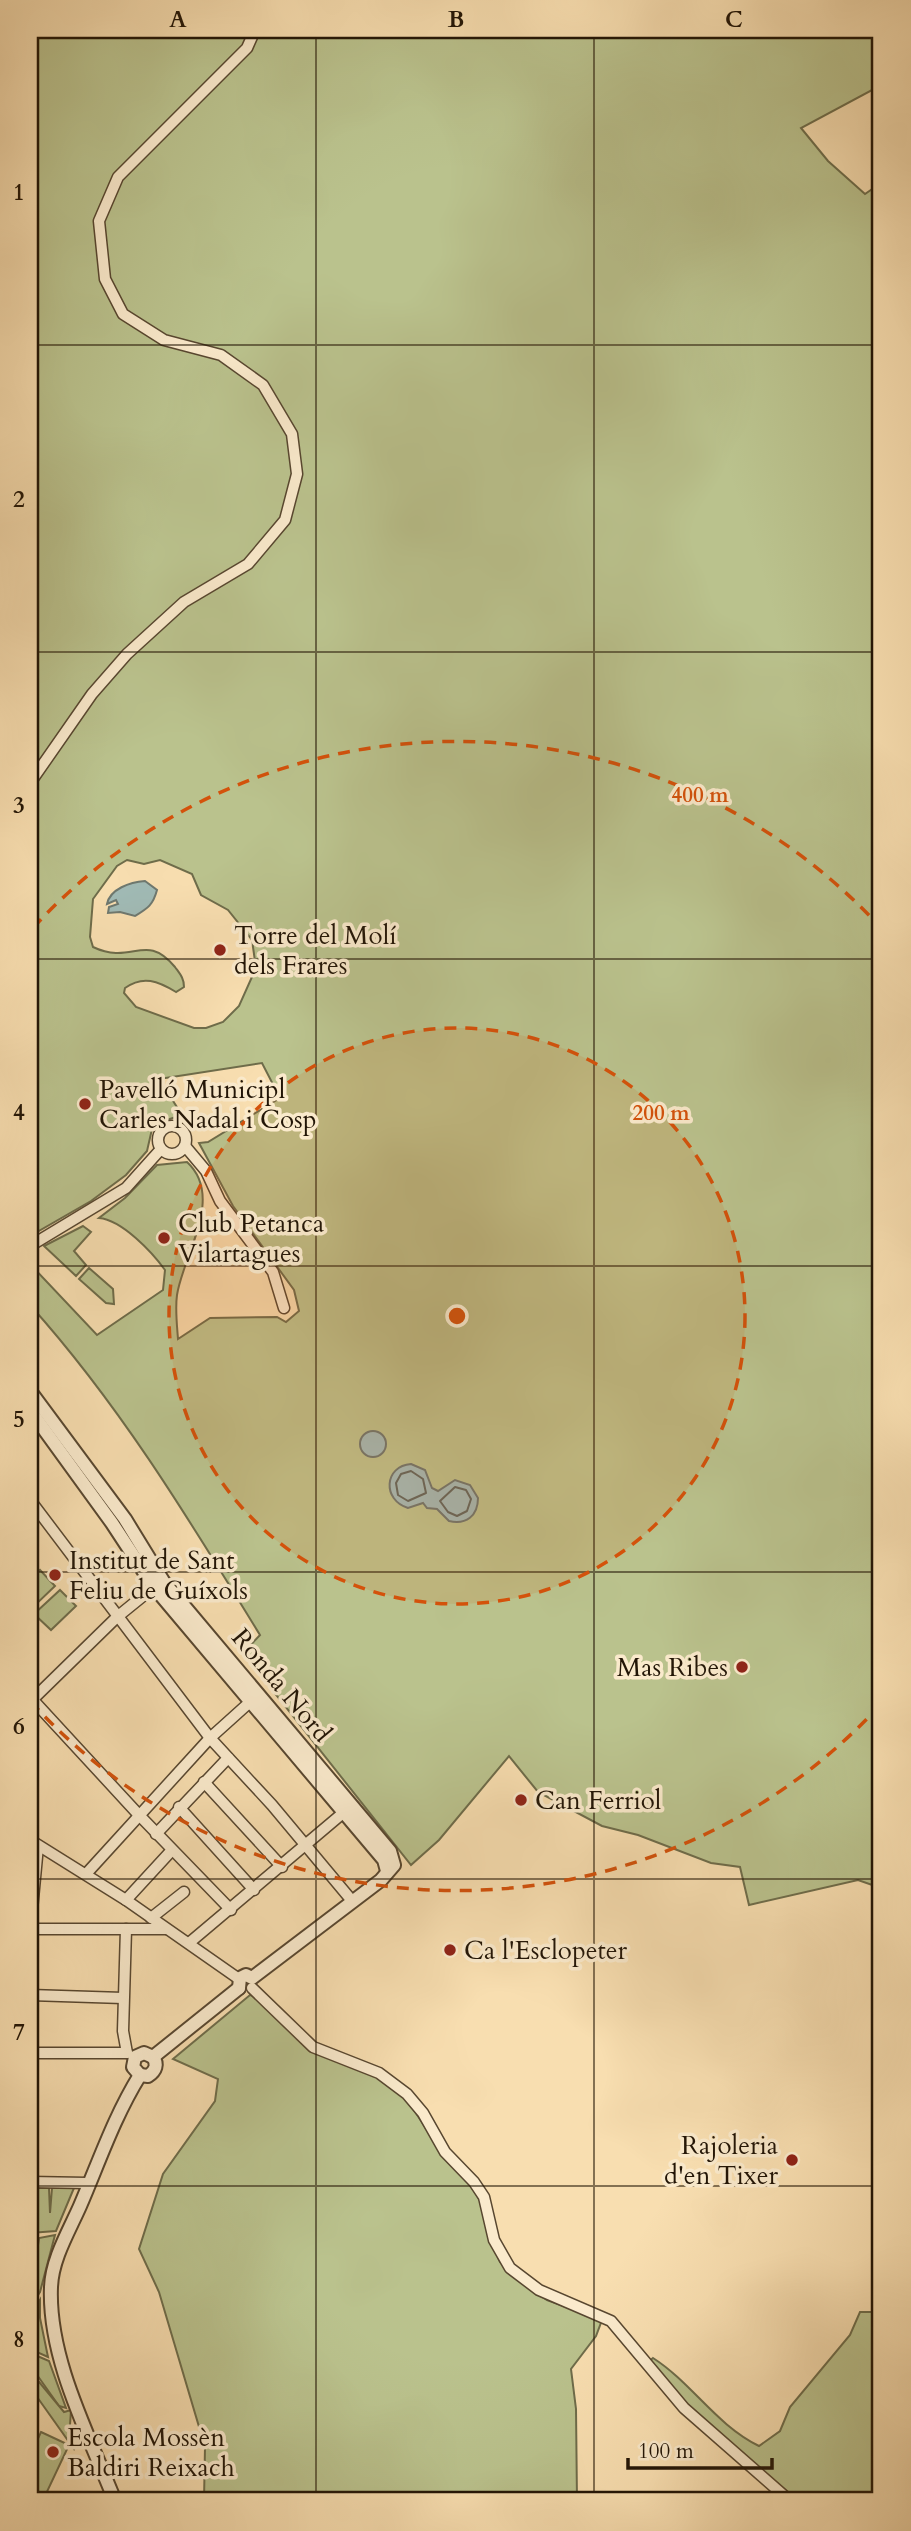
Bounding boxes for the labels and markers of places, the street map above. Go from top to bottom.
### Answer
place label: Torre del Molí dels Frares [234,918,397,983]
marker: Torre del Molí dels Frares [212,942,228,958]
place label: Pavelló Municipl Carles Nadal i Cosp [99,1072,317,1137]
marker: Pavelló Municipl Carles Nadal i Cosp [77,1096,93,1112]
place label: Club Petanca Vilartagues [178,1206,324,1271]
marker: Club Petanca Vilartagues [156,1230,172,1246]
centre of rings [445,1304,469,1328]
place label: Institut de Sant Feliu de Guíxols [69,1543,248,1608]
marker: Institut de Sant Feliu de Guíxols [47,1567,63,1583]
place label: Mas Ribes [617,1650,728,1685]
marker: Mas Ribes [734,1659,750,1675]
place label: Can Ferriol [535,1783,662,1818]
marker: Can Ferriol [513,1792,529,1808]
place label: Ca l'Esclopeter [464,1933,628,1968]
marker: Ca l'Esclopeter [442,1942,458,1958]
place label: Rajoleria d'en Tixer [664,2128,779,2193]
marker: Rajoleria d'en Tixer [784,2152,800,2168]
place label: Escola Mossèn Baldiri Reixach [67,2420,235,2485]
marker: Escola Mossèn Baldiri Reixach [45,2444,61,2460]

